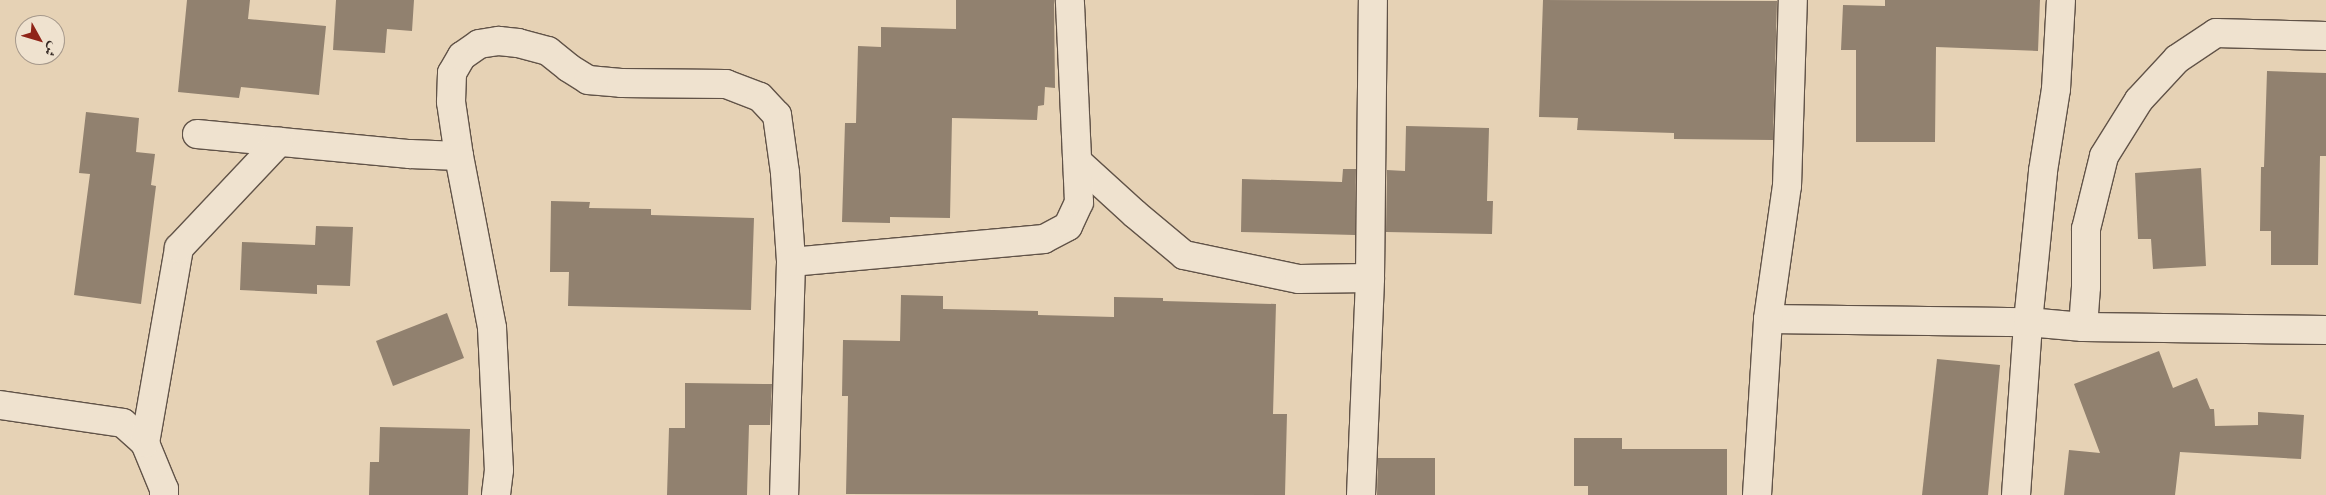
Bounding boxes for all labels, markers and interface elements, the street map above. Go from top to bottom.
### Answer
north arrow [15,15,65,65]
text: ش [40,38,62,60]

